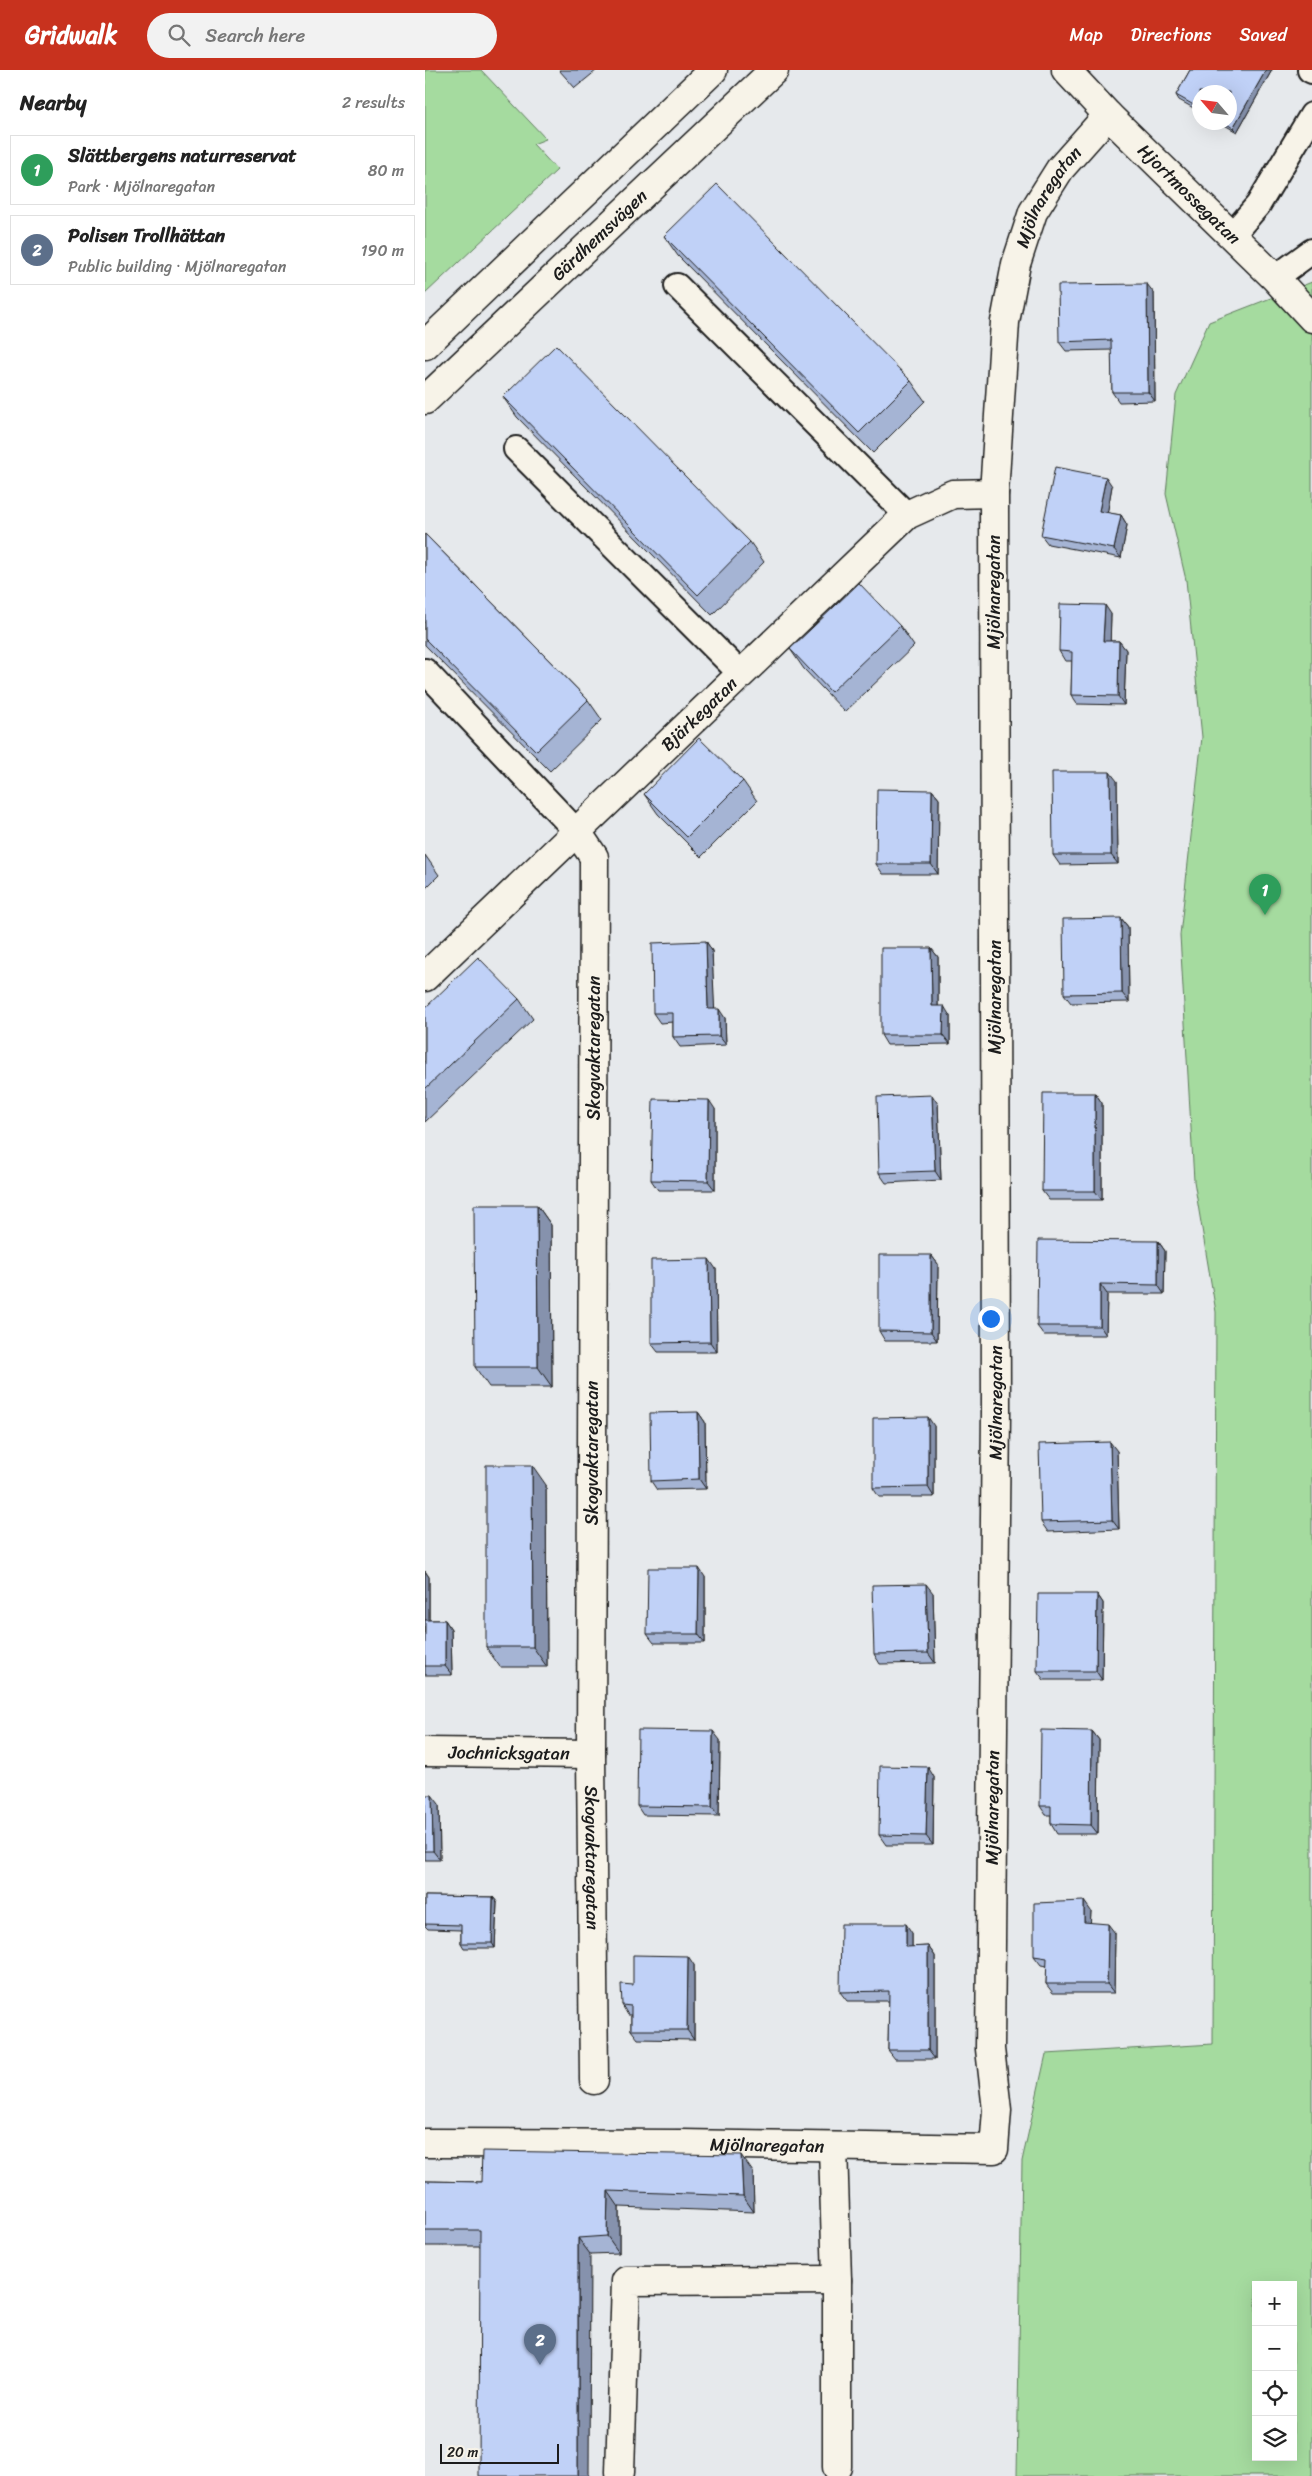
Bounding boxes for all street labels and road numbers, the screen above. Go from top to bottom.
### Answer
street label: Hjortmossegatan [1130,136,1249,253]
street label: Mjölnaregatan [1006,138,1090,252]
street label: Gärdhemsvägen [544,181,655,289]
street label: Mjölnaregatan [978,535,1010,649]
street label: Bjärkegatan [653,669,746,759]
street label: Mjölnaregatan [979,940,1011,1054]
street label: Skogvaktaregatan [578,976,610,1120]
street label: Mjölnaregatan [980,1345,1012,1460]
street label: Skogvaktaregatan [576,1381,608,1525]
street label: Jochnicksgatan [447,1736,570,1770]
street label: Mjölnaregatan [976,1750,1009,1865]
street label: Skogvaktaregatan [575,1785,609,1930]
street label: Mjölnaregatan [709,2128,825,2162]

